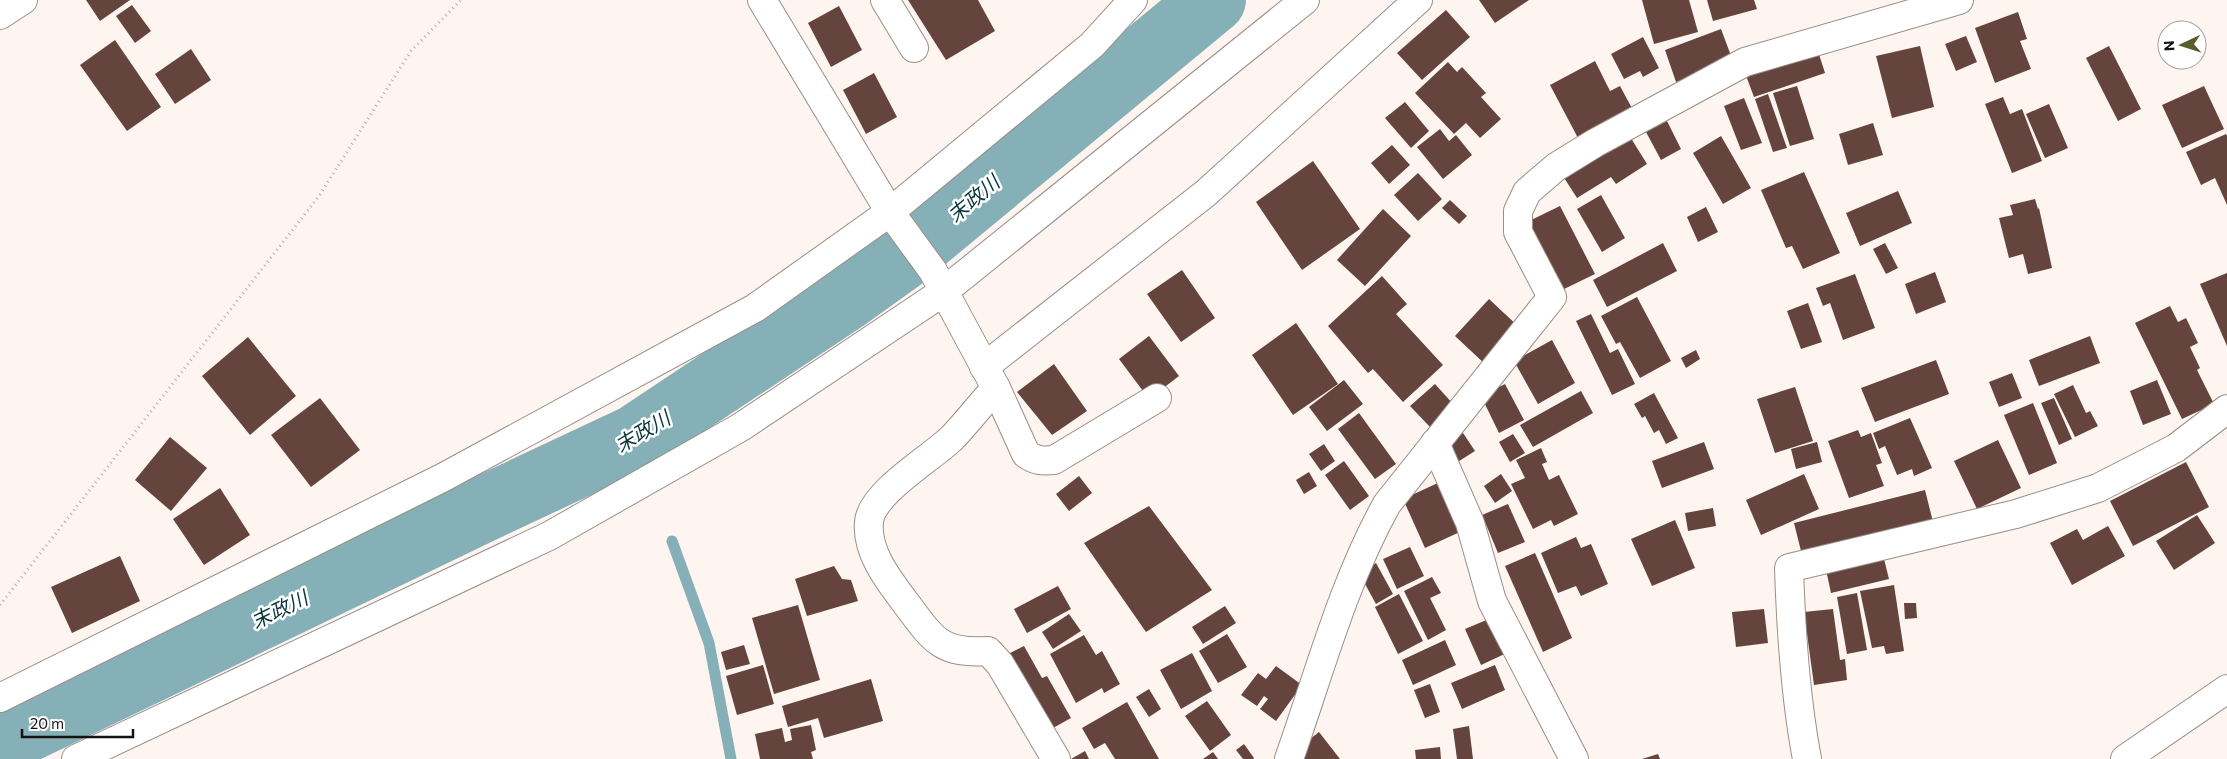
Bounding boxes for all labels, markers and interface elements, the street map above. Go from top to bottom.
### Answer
north arrow [2157,20,2207,70]
text: N [2160,40,2177,52]
water label: 末政川 [942,168,1005,226]
water label: 末政川 [610,404,676,457]
water label: 末政川 [247,584,313,633]
scale bar [22,706,134,738]
text: 20 m [30,714,64,732]

